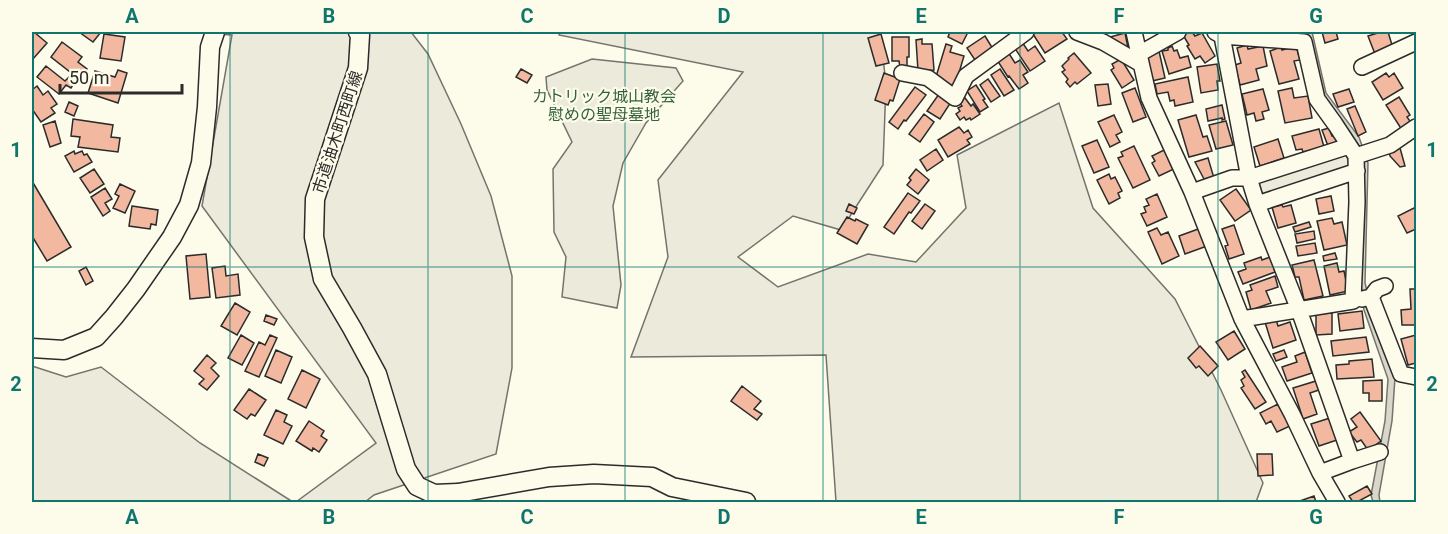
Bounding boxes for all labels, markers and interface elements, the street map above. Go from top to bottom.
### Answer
text: A [125,4,139,28]
text: B [323,4,335,28]
text: C [520,4,534,28]
text: D [718,4,731,28]
text: E [915,4,927,28]
text: F [1114,4,1125,28]
text: G [1309,4,1323,28]
scale bar [60,57,182,95]
text: 50 m [69,67,109,88]
street label: 市道油木町西町線 [309,68,366,196]
park label: カトリック城山教会 慰めの聖母墓地 [532,87,676,124]
text: 1 [10,138,22,162]
text: 1 [1426,138,1438,162]
text: 2 [10,372,22,396]
text: 2 [1426,372,1438,396]
text: A [125,505,139,529]
text: B [323,505,335,529]
text: C [520,505,534,529]
text: D [718,505,731,529]
text: E [915,505,927,529]
text: F [1114,505,1125,529]
text: G [1309,505,1323,529]

